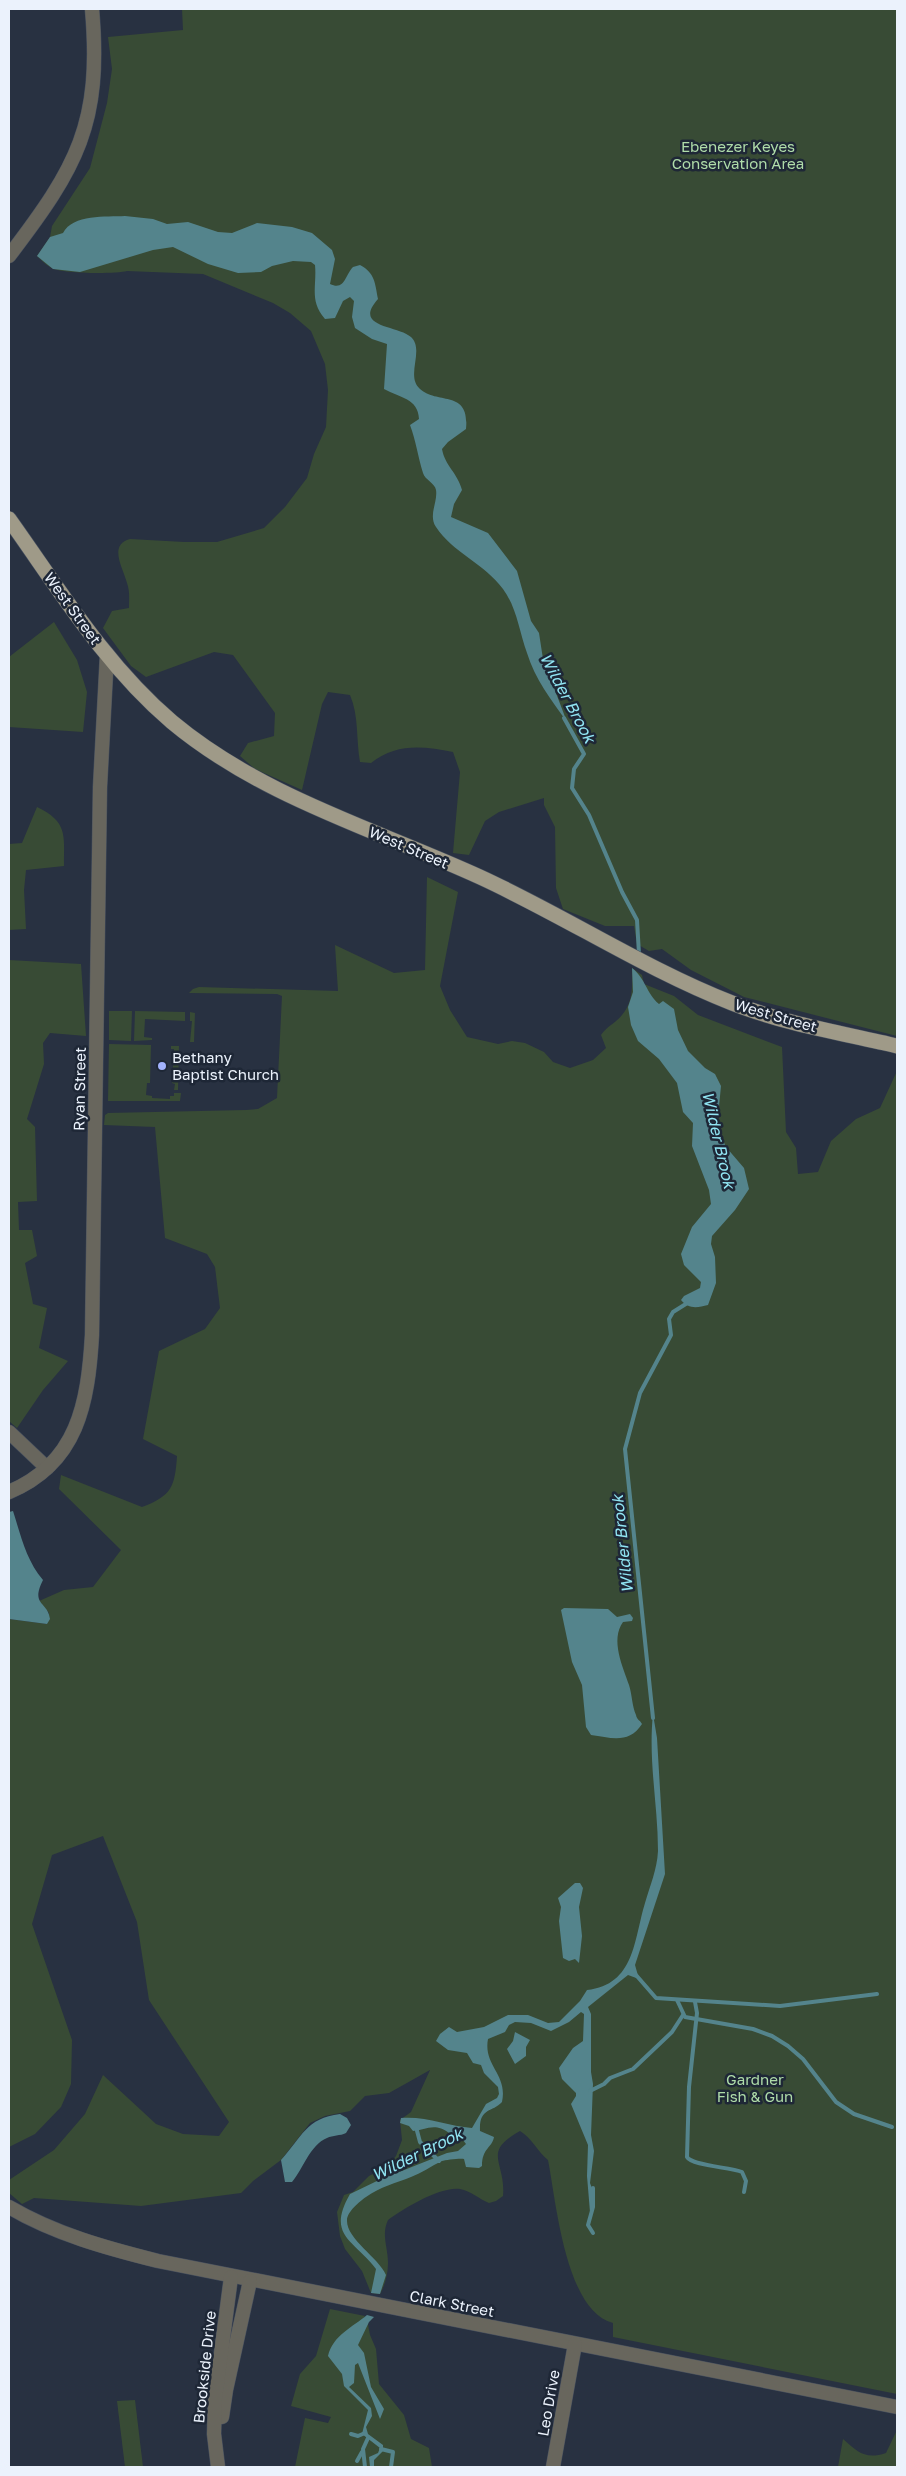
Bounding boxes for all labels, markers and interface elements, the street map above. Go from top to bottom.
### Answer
park label: Ebenezer Keyes Conservation Area [672,137,804,172]
street label: West Street [41,568,105,648]
water label: Wilder Brook [536,650,601,748]
street label: West Street [367,822,451,872]
street label: West Street [733,995,819,1035]
street label: Ryan Street [69,1047,89,1131]
place label: Bethany Baptist Church [172,1048,279,1083]
marker: Bethany Baptist Church [156,1060,168,1072]
water label: Wilder Brook [698,1090,740,1192]
water label: Wilder Brook [607,1492,637,1594]
park label: Gardner Fish & Gun [717,2070,793,2105]
water label: Wilder Brook [368,2122,468,2185]
street label: Clark Street [408,2286,496,2320]
street label: Brookside Drive [189,2310,219,2424]
street label: Leo Drive [533,2368,563,2438]

